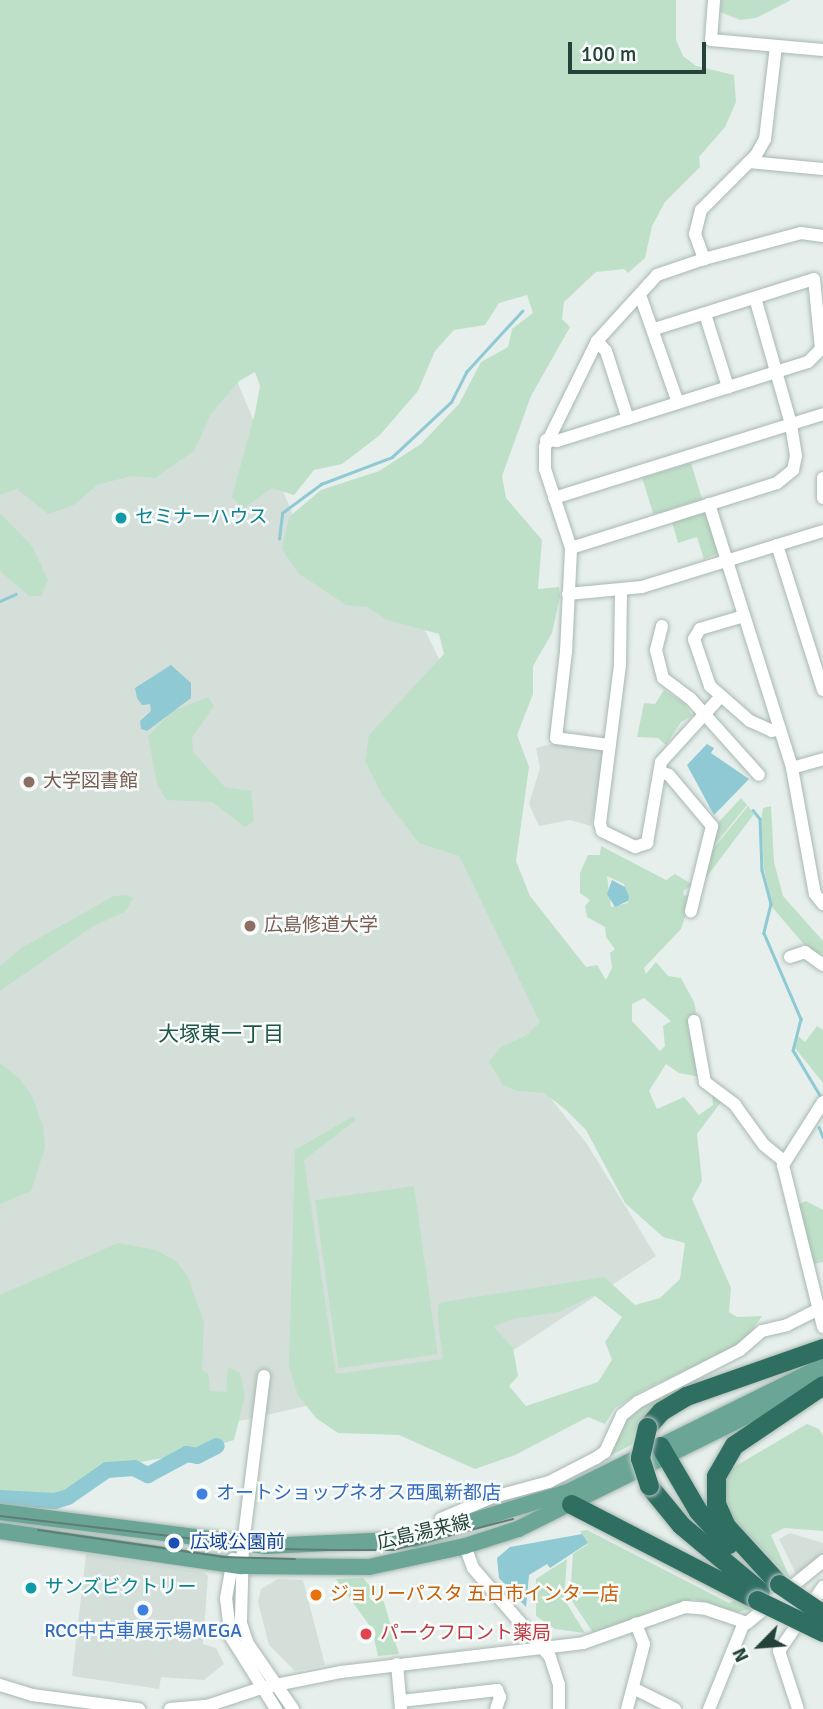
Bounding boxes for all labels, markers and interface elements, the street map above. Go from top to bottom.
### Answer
scale bar [571,28,709,72]
text: 100 m [581,41,636,67]
place label: セミナーハウス [135,507,268,529]
marker: セミナーハウス [113,510,129,526]
place label: 大学図書館 [43,771,138,793]
marker: 大学図書館 [21,774,37,790]
place label: 広島修道大学 [264,915,378,937]
marker: 広島修道大学 [242,918,258,934]
district label: 大塚東一丁目 [158,1021,284,1047]
place label: オートショップネオス西風新都店 [216,1483,501,1505]
marker: オートショップネオス西風新都店 [194,1486,210,1502]
street label: 広島湯来線 [375,1511,473,1555]
place label: 広域公園前 [190,1532,285,1554]
marker: 広域公園前 [164,1533,184,1553]
place label: サンズビクトリー [45,1577,197,1599]
marker: サンズビクトリー [23,1580,39,1596]
place label: ジョリーパスタ 五日市インター店 [330,1584,619,1606]
marker: ジョリーパスタ 五日市インター店 [308,1587,324,1603]
marker: RCC中古車展示場MEGA [135,1602,151,1618]
north arrow [725,1611,795,1681]
place label: RCC中古車展示場MEGA [44,1621,242,1643]
place label: パークフロント薬局 [380,1623,551,1645]
marker: パークフロント薬局 [358,1626,374,1642]
text: N [727,1644,755,1666]

